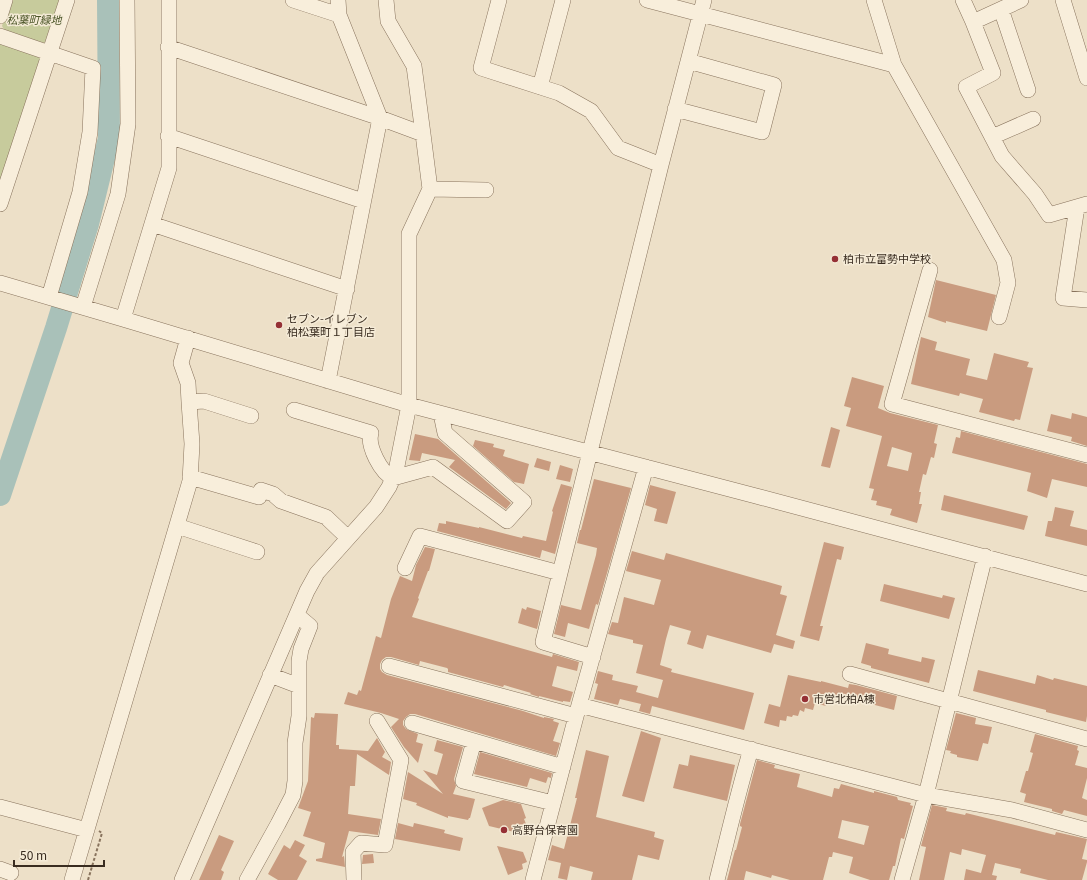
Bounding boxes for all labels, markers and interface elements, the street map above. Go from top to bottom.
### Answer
park label: 松葉町緑地 [7,11,62,27]
place label: 柏市立富勢中学校 [843,250,931,266]
marker: 柏市立富勢中学校 [830,254,840,264]
place label: セブン-イレブン 柏松葉町１丁目店 [287,310,375,339]
marker: セブン-イレブン 柏松葉町１丁目店 [274,320,284,330]
place label: 市営北柏A棟 [813,690,875,706]
marker: 市営北柏A棟 [800,694,810,704]
place label: 高野台保育園 [512,821,578,837]
marker: 高野台保育園 [499,825,509,835]
scale bar [14,842,104,868]
text: 50 m [20,846,47,863]

